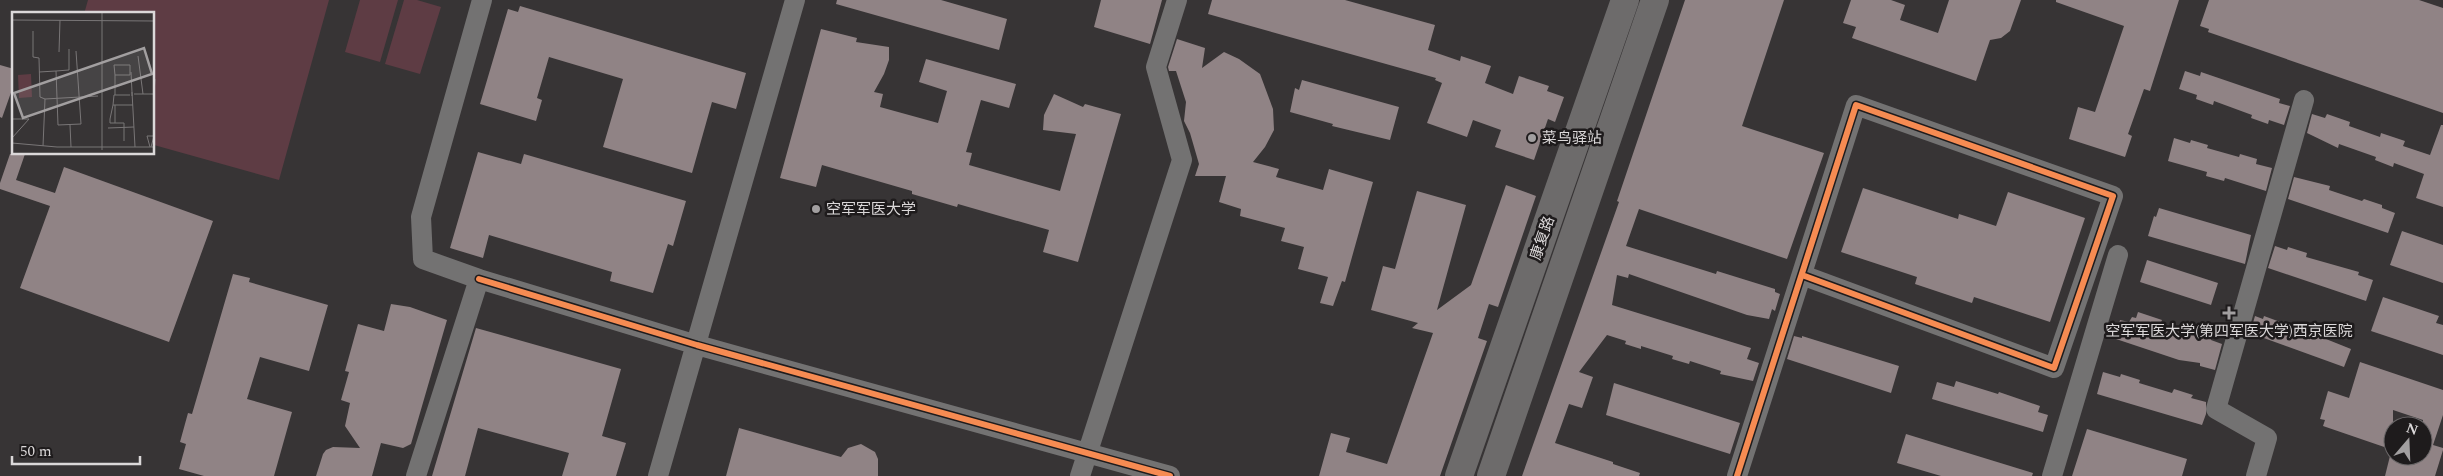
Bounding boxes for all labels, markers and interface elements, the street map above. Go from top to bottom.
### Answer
inset map [12,12,155,155]
place label: 菜鸟驿站 [1542,127,1602,150]
marker: 菜鸟驿站 [1526,132,1538,144]
place label: 空军军医大学 [826,198,916,221]
marker: 空军军医大学 [810,203,822,215]
street label: 康复路 [1524,213,1561,263]
marker: 空军军医大学(第四军医大学)西京医院 [2222,306,2236,320]
place label: 空军军医大学(第四军医大学)西京医院 [2105,320,2353,343]
north arrow [2383,416,2433,466]
text: N [2403,417,2421,441]
scale bar [12,434,140,466]
text: 50 m [20,440,52,463]

